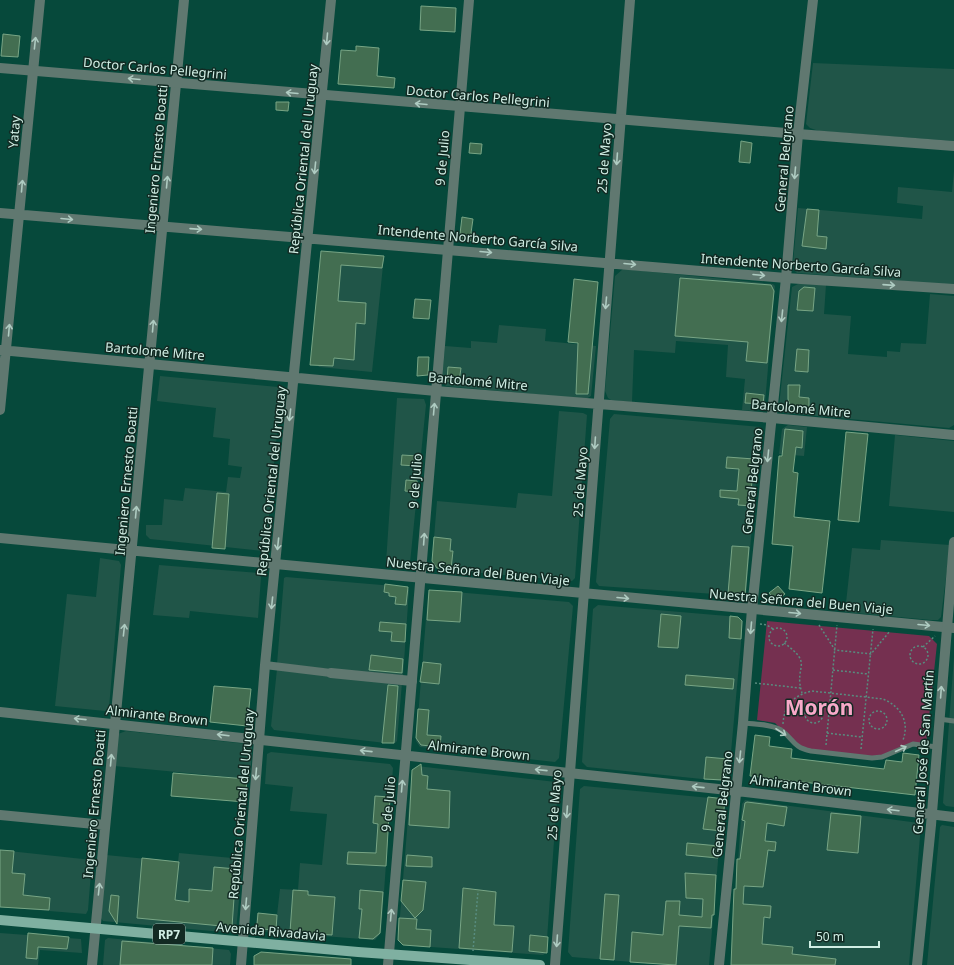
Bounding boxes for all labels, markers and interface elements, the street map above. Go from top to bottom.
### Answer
one-way arrow [324,32,331,45]
one-way arrow [31,37,39,50]
street label: Doctor Carlos Pellegrini [83,53,227,83]
street label: República Oriental del Uruguay [284,63,322,255]
one-way arrow [128,76,141,83]
street label: Doctor Carlos Pellegrini [406,81,550,111]
street label: Ingeniero Ernesto Boatti [141,84,171,234]
one-way arrow [286,89,299,96]
one-way arrow [415,100,428,108]
street label: General Belgrano [770,105,798,213]
street label: Yatay [4,115,24,149]
street label: 25 de Mayo [593,122,615,194]
street label: 9 de Julio [431,129,453,187]
one-way arrow [614,152,621,165]
one-way arrow [311,161,319,174]
one-way arrow [792,166,799,179]
one-way arrow [163,176,170,189]
one-way arrow [18,180,25,193]
one-way arrow [60,215,73,222]
street label: Intendente Norberto García Silva [377,220,579,256]
one-way arrow [189,225,202,233]
one-way arrow [479,248,492,256]
street label: Intendente Norberto García Silva [700,249,902,281]
one-way arrow [623,260,636,268]
one-way arrow [752,272,765,279]
one-way arrow [882,281,895,288]
one-way arrow [603,296,610,309]
one-way arrow [779,309,786,322]
one-way arrow [150,320,157,333]
one-way arrow [5,324,12,337]
street label: Bartolomé Mitre [104,338,206,364]
street label: Bartolomé Mitre [427,368,529,394]
street label: República Oriental del Uruguay [252,385,290,577]
street label: Bartolomé Mitre [750,395,852,421]
one-way arrow [430,403,437,416]
street label: Ingeniero Ernesto Boatti [111,406,141,556]
one-way arrow [287,408,294,421]
street label: General Belgrano [737,427,767,535]
one-way arrow [592,436,599,449]
street label: 25 de Mayo [569,446,591,518]
one-way arrow [764,449,772,462]
street label: 9 de Julio [404,452,426,509]
one-way arrow [132,506,139,519]
one-way arrow [420,533,427,546]
one-way arrow [274,537,281,550]
street label: Nuestra Señora del Buen Viaje [385,552,571,590]
street label: Nuestra Señora del Buen Viaje [708,584,894,618]
one-way arrow [616,594,629,601]
one-way arrow [268,596,275,609]
one-way arrow [788,610,801,617]
one-way arrow [748,621,755,634]
one-way arrow [917,622,930,629]
one-way arrow [120,624,128,637]
street label: General José de San Martín [908,669,938,835]
one-way arrow [937,686,944,699]
district label: Morón [785,693,853,721]
street label: Almirante Brown [105,701,209,729]
street label: República Oriental del Uruguay [224,708,258,900]
one-way arrow [74,716,87,723]
one-way arrow [775,728,787,736]
street label: Ingeniero Ernesto Boatti [79,729,109,879]
one-way arrow [217,731,230,739]
street label: Almirante Brown [427,736,531,764]
one-way arrow [895,745,907,752]
one-way arrow [360,747,373,754]
street label: General Belgrano [707,750,737,858]
one-way arrow [736,750,744,763]
one-way arrow [108,754,115,767]
one-way arrow [535,766,548,773]
one-way arrow [253,767,260,780]
street label: 25 de Mayo [543,769,565,841]
street label: Almirante Brown [749,770,853,800]
street label: 9 de Julio [377,775,399,833]
one-way arrow [398,780,406,793]
one-way arrow [692,783,705,790]
one-way arrow [563,805,570,818]
one-way arrow [887,806,900,814]
one-way arrow [95,883,103,896]
one-way arrow [242,897,249,910]
one-way arrow [388,909,395,922]
street label: Avenida Rivadavia [215,917,327,945]
scale bar [810,923,879,949]
road number: RP7 [153,924,185,944]
text: 50 m [816,928,844,945]
one-way arrow [554,934,561,947]

